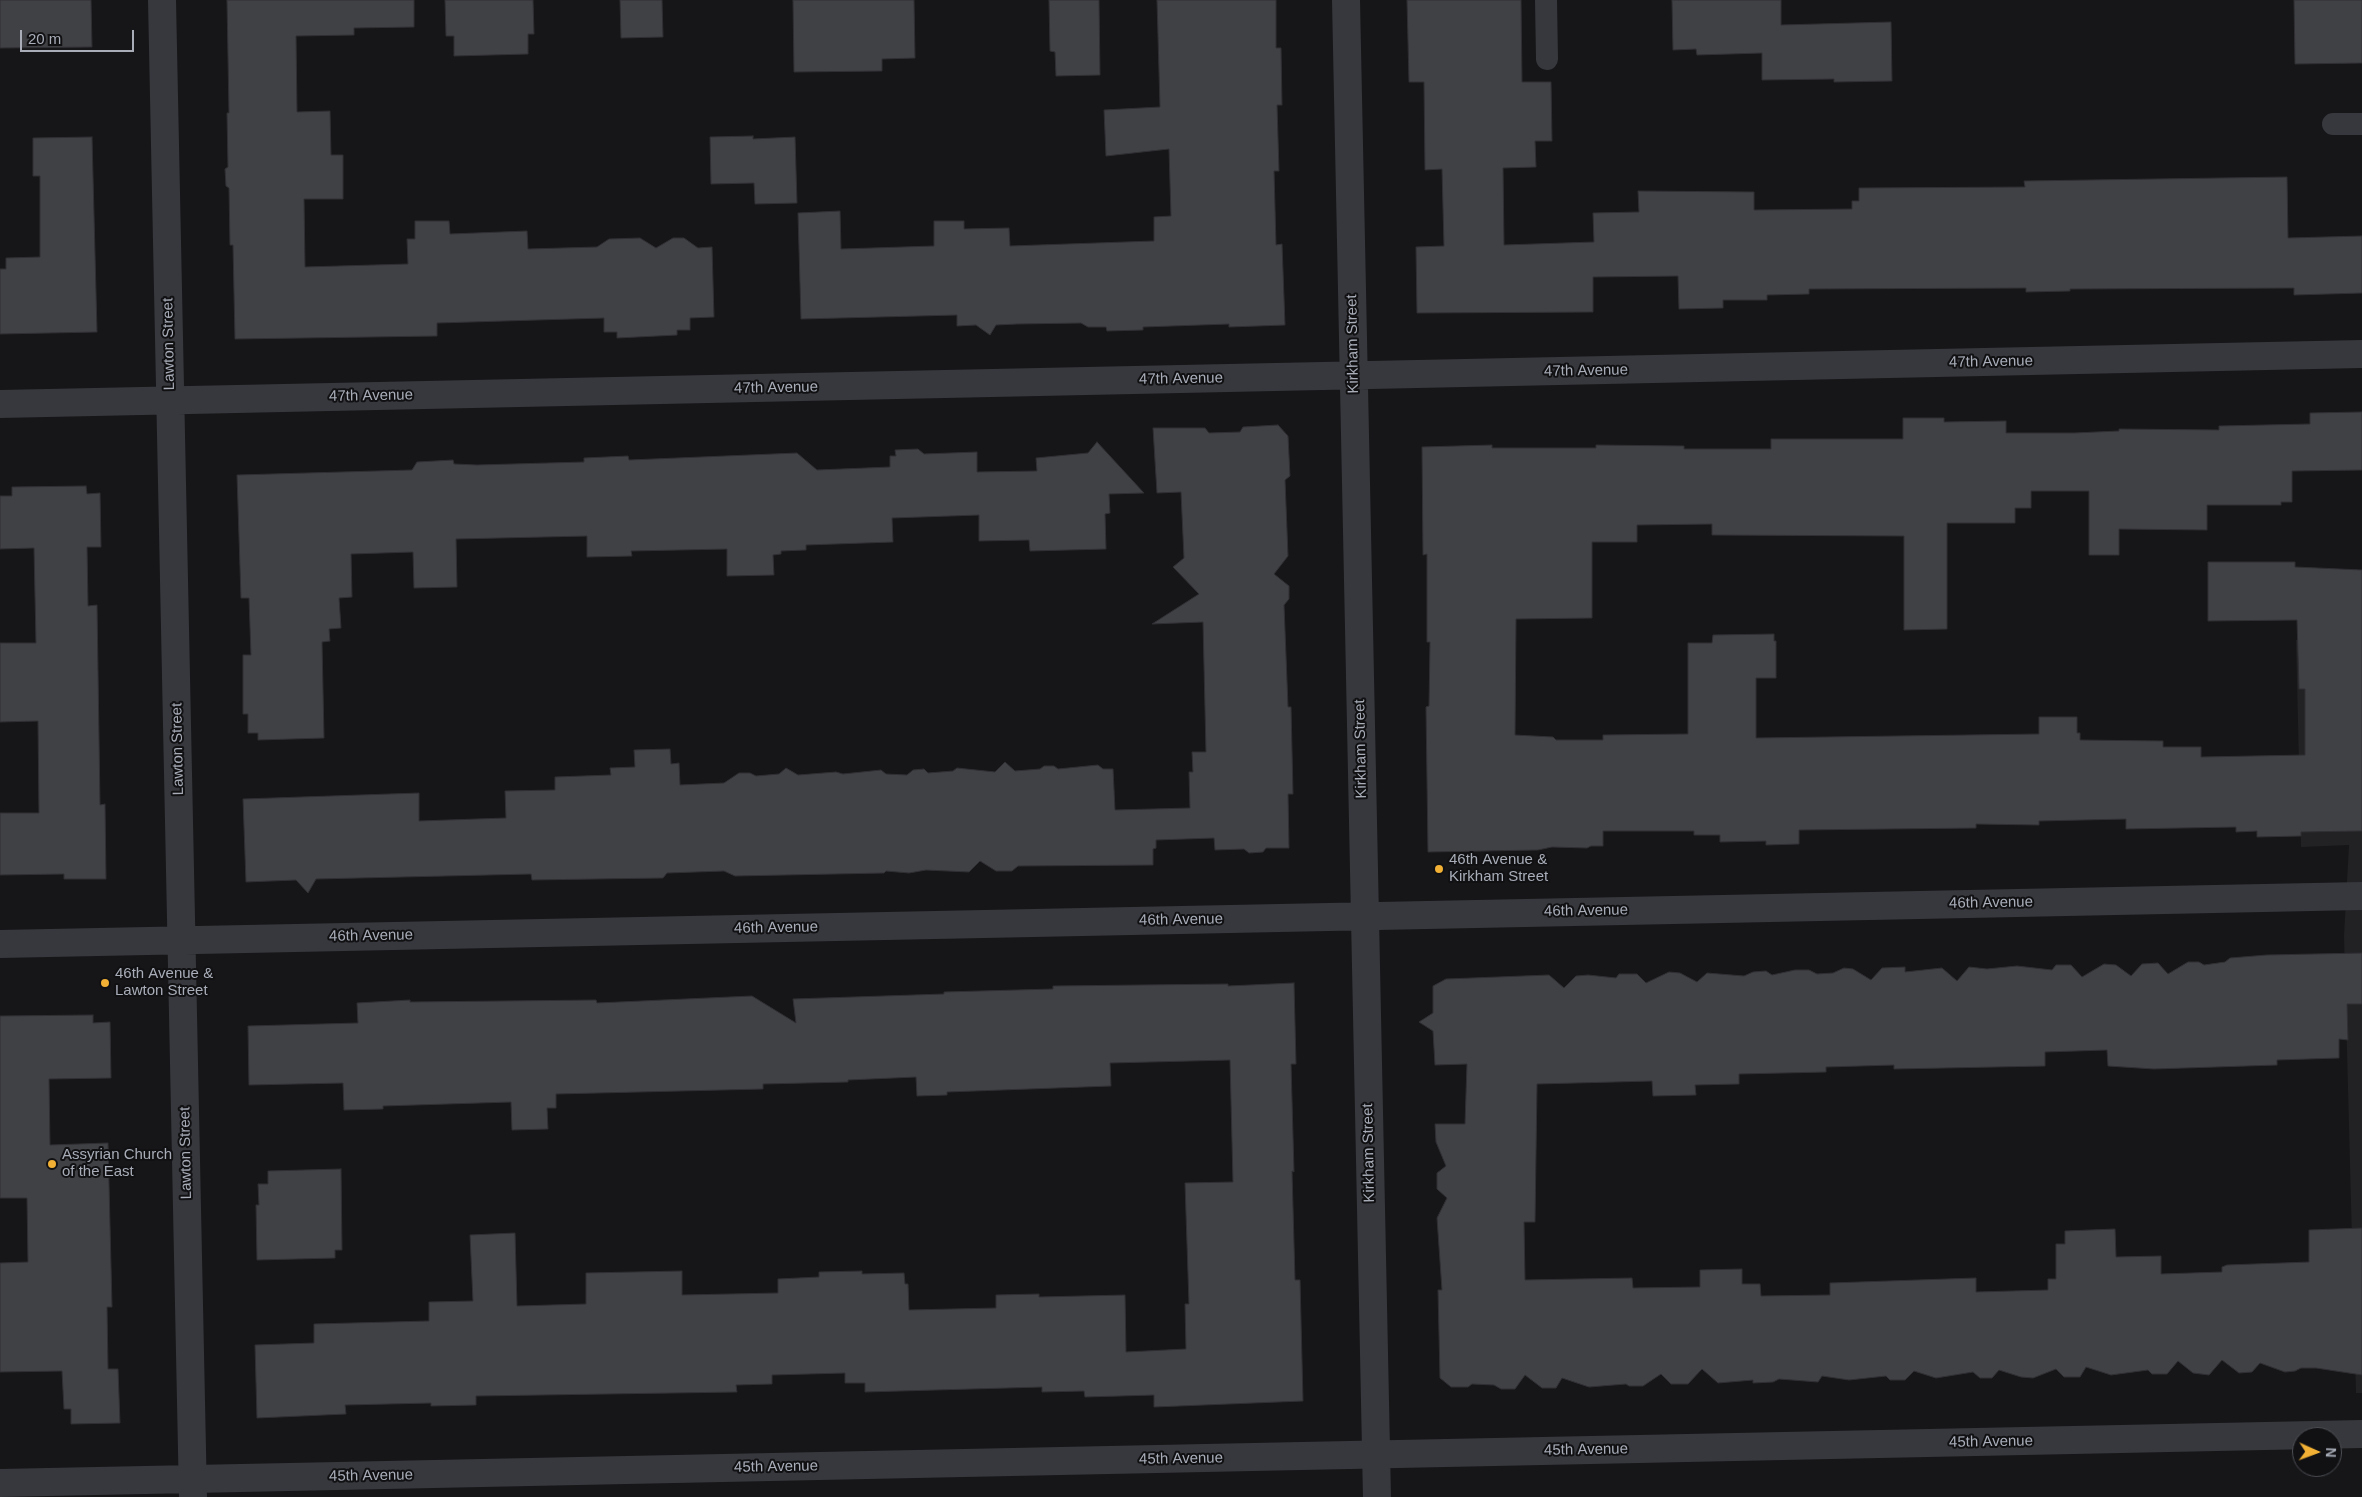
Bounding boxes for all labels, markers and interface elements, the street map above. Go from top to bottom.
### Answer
scale bar [22,20,136,52]
text: 20 m [28,30,61,47]
street label: Kirkham Street [1343,294,1363,394]
street label: Lawton Street [159,298,179,390]
street label: 47th Avenue [1949,352,2033,372]
street label: 47th Avenue [1544,361,1628,381]
street label: 47th Avenue [1139,369,1223,389]
street label: 47th Avenue [734,378,818,398]
street label: 47th Avenue [329,386,413,406]
street label: Kirkham Street [1351,699,1371,799]
street label: Lawton Street [168,703,188,795]
place label: 46th Avenue & Kirkham Street [1449,851,1548,886]
marker: 46th Avenue & Kirkham Street [1433,863,1445,875]
street label: 46th Avenue [1949,893,2033,913]
street label: 46th Avenue [1544,901,1628,921]
street label: 46th Avenue [1139,910,1223,930]
street label: 46th Avenue [734,918,818,938]
street label: 46th Avenue [329,926,413,946]
place label: 46th Avenue & Lawton Street [115,965,213,1000]
marker: 46th Avenue & Lawton Street [99,977,111,989]
street label: Kirkham Street [1359,1103,1379,1203]
street label: Lawton Street [176,1107,196,1199]
place label: Assyrian Church of the East [62,1146,172,1181]
marker: Assyrian Church of the East [46,1158,58,1170]
north arrow [2292,1427,2342,1477]
street label: 45th Avenue [1949,1432,2033,1452]
street label: 45th Avenue [1544,1440,1628,1460]
text: N [2323,1447,2339,1458]
street label: 45th Avenue [1139,1449,1223,1469]
street label: 45th Avenue [734,1457,818,1477]
street label: 45th Avenue [329,1466,413,1486]

